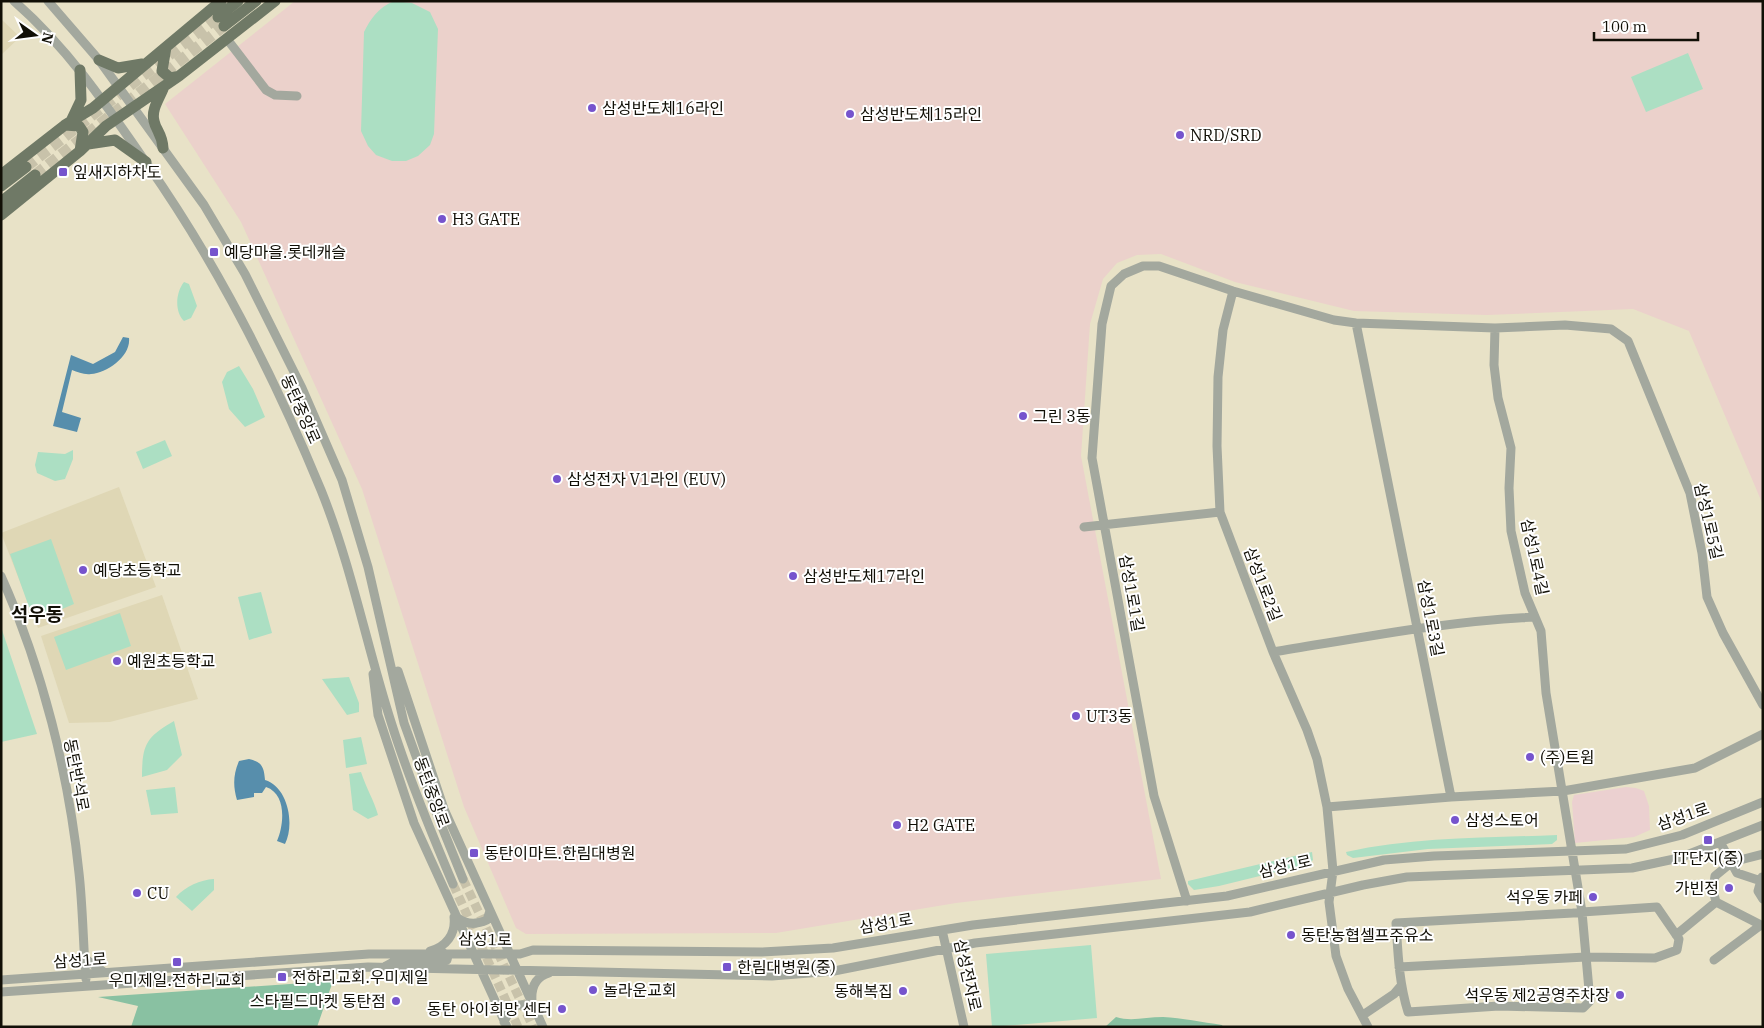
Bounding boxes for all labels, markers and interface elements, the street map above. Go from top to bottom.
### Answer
north arrow [10,10,60,60]
scale bar [1594,10,1698,42]
text: 100 m [1602,17,1647,36]
text: N [38,31,58,46]
place label: 삼성반도체16라인 [602,98,724,118]
marker: 삼성반도체16라인 [586,102,598,114]
place label: 삼성반도체15라인 [860,104,982,124]
marker: 삼성반도체15라인 [844,108,856,120]
place label: NRD/SRD [1190,125,1262,145]
marker: NRD/SRD [1174,129,1186,141]
place label: 잎새지하차도 [73,162,162,182]
marker: 잎새지하차도 [57,166,69,178]
place label: H3 GATE [452,209,520,229]
marker: H3 GATE [436,213,448,225]
place label: 예당마을.롯데캐슬 [224,242,346,262]
marker: 예당마을.롯데캐슬 [208,246,220,258]
street label: 동탄중앙로 [277,371,325,447]
place label: 그린 3동 [1033,406,1091,426]
marker: 그린 3동 [1017,410,1029,422]
place label: 삼성전자 V1라인 (EUV) [567,469,726,489]
marker: 삼성전자 V1라인 (EUV) [551,473,563,485]
street label: 삼성1로5길 [1690,481,1728,561]
street label: 삼성1로4길 [1517,517,1553,597]
street label: 삼성1로2길 [1240,544,1286,624]
street label: 삼성1로1길 [1115,553,1149,633]
place label: 예당초등학교 [93,560,181,580]
marker: 예당초등학교 [77,564,89,576]
place label: 삼성반도체17라인 [803,566,925,586]
marker: 삼성반도체17라인 [787,570,799,582]
street label: 삼성1로3길 [1414,578,1448,658]
district label: 석우동 [11,602,63,626]
place label: 예원초등학교 [127,651,215,671]
marker: 예원초등학교 [111,655,123,667]
place label: UT3동 [1086,706,1133,726]
marker: UT3동 [1070,710,1082,722]
street label: 동탄반석로 [60,737,94,813]
place label: (주)트윔 [1540,747,1595,767]
marker: (주)트윔 [1524,751,1536,763]
street label: 동탄중앙로 [410,754,454,830]
street label: 삼성1로 [1654,798,1712,834]
place label: 삼성스토어 [1465,810,1539,830]
marker: 삼성스토어 [1449,814,1461,826]
place label: H2 GATE [907,815,975,835]
marker: H2 GATE [891,819,903,831]
marker: IT단지(중) [1702,834,1714,846]
place label: 동탄이마트.한림대병원 [484,843,636,863]
marker: 동탄이마트.한림대병원 [468,847,480,859]
place label: IT단지(중) [1673,848,1743,868]
street label: 삼성1로 [1257,850,1314,882]
place label: 가빈정 [1675,878,1719,898]
marker: 가빈정 [1723,882,1735,894]
place label: CU [147,883,169,903]
marker: CU [131,887,143,899]
place label: 석우동 카페 [1506,887,1583,907]
marker: 석우동 카페 [1587,891,1599,903]
street label: 삼성1로 [858,908,914,938]
place label: 동탄농협셀프주유소 [1301,925,1433,945]
street label: 삼성1로 [458,929,512,949]
marker: 동탄농협셀프주유소 [1285,929,1297,941]
street label: 삼성전자로 [950,937,986,1013]
street label: 삼성1로 [52,948,108,972]
marker: 우미제일.전하리교회 [171,956,183,968]
place label: 한림대병원(중) [737,957,836,977]
marker: 한림대병원(중) [721,961,733,973]
place label: 전하리교회.우미제일 [292,967,429,987]
place label: 우미제일.전하리교회 [109,970,245,990]
marker: 전하리교회.우미제일 [276,971,288,983]
place label: 놀라운교회 [603,980,677,1000]
place label: 동해복집 [834,981,893,1001]
marker: 놀라운교회 [587,984,599,996]
marker: 동해복집 [897,985,909,997]
place label: 석우동 제2공영주차장 [1464,985,1610,1005]
marker: 석우동 제2공영주차장 [1614,989,1626,1001]
place label: 스타필드마켓 동탄점 [250,991,386,1011]
marker: 스타필드마켓 동탄점 [390,995,402,1007]
place label: 동탄 아이희망 센터 [427,999,552,1019]
marker: 동탄 아이희망 센터 [556,1003,568,1015]

